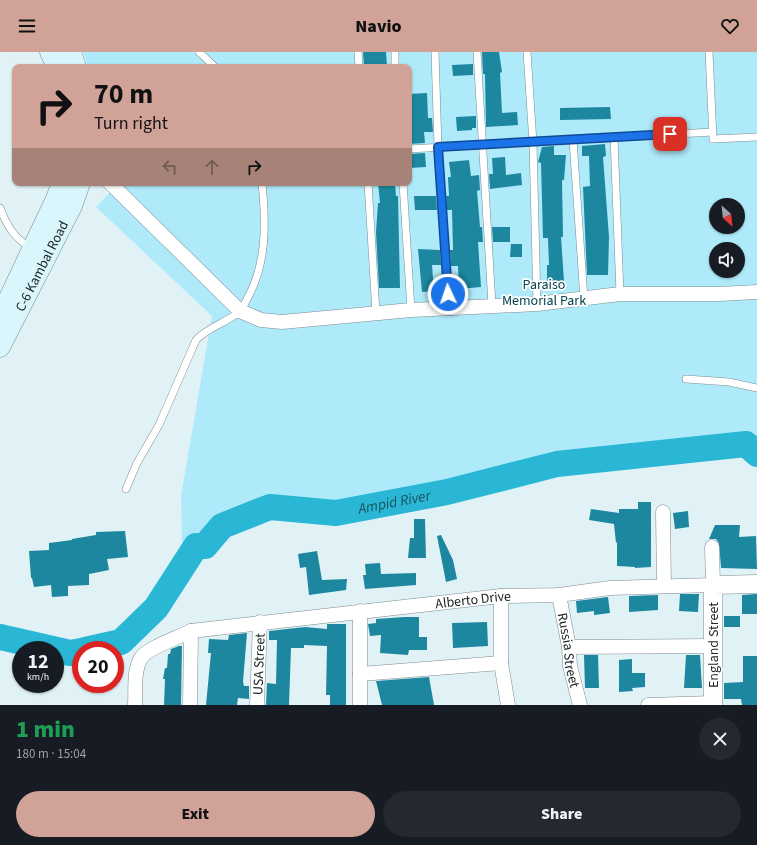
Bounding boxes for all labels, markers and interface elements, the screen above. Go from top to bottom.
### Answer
text: Navio [355,14,402,39]
icon: menu [16,15,38,37]
icon: heart [719,15,741,37]
text: 70 m [94,74,153,114]
icon: right [28,80,80,132]
text: Turn right [94,111,168,136]
pin [653,117,687,151]
icon: arrive [659,123,681,145]
icon: left [159,156,181,178]
icon: ahead [201,156,223,178]
icon: right [243,156,265,178]
north arrow [709,198,745,234]
map controls [709,198,745,278]
street label: C-6 Kambal Road [11,217,74,315]
button: sound [709,242,745,278]
position arrow [427,273,469,315]
park label: Paraiso Memorial Park [502,275,586,311]
water label: Ampid River [356,485,433,520]
street label: Alberto Drive [434,587,511,614]
street label: England Street [704,602,724,688]
street label: Russia Street [552,611,584,690]
street label: USA Street [248,633,271,695]
speed limit sign: 20 [72,641,124,693]
text: 12 [27,648,49,676]
text: km/h [27,670,49,684]
text: 1 min [16,712,75,747]
button: close [699,718,741,760]
text: 180 m · 15:04 [16,745,86,763]
button: Exit [16,791,375,837]
button: Share [383,791,741,837]

